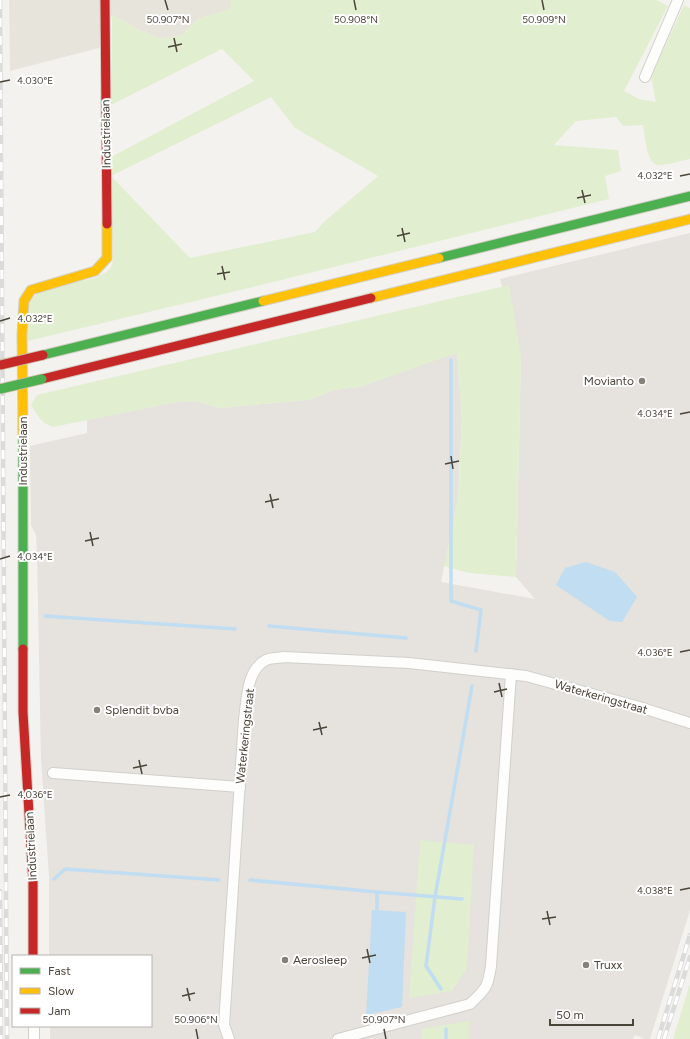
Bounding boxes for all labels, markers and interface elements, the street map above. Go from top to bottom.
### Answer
text: 50.907°N [146,13,190,26]
text: 50.908°N [334,13,378,26]
text: 50.909°N [522,13,566,26]
text: 4.030°E [17,74,53,87]
street label: Industrielaan [98,99,114,169]
text: 4.032°E [637,169,673,182]
text: 4.032°E [17,312,53,325]
place label: Movianto [584,374,634,388]
marker: Movianto [637,376,647,386]
text: 4.034°E [637,407,673,420]
street label: Industrielaan [16,416,30,485]
text: 4.034°E [17,550,53,563]
text: 4.036°E [637,646,673,659]
street label: Waterkeringstraat [553,677,650,717]
street label: Waterkeringstraat [233,687,257,784]
place label: Splendit bvba [105,703,179,717]
marker: Splendit bvba [92,705,102,715]
text: 4.036°E [17,788,53,801]
street label: Industrielaan [22,811,40,881]
text: 4.038°E [637,884,673,897]
place label: Aerosleep [293,953,347,967]
legend [12,955,152,1027]
marker: Aerosleep [280,955,290,965]
place label: Truxx [594,958,623,972]
marker: Truxx [581,960,591,970]
text: Fast [48,964,71,978]
text: Slow [48,984,75,998]
scale bar [550,1001,633,1027]
text: Jam [48,1004,71,1018]
text: 50 m [556,1008,584,1022]
text: 50.906°N [174,1013,218,1026]
text: 50.907°N [362,1013,406,1026]

